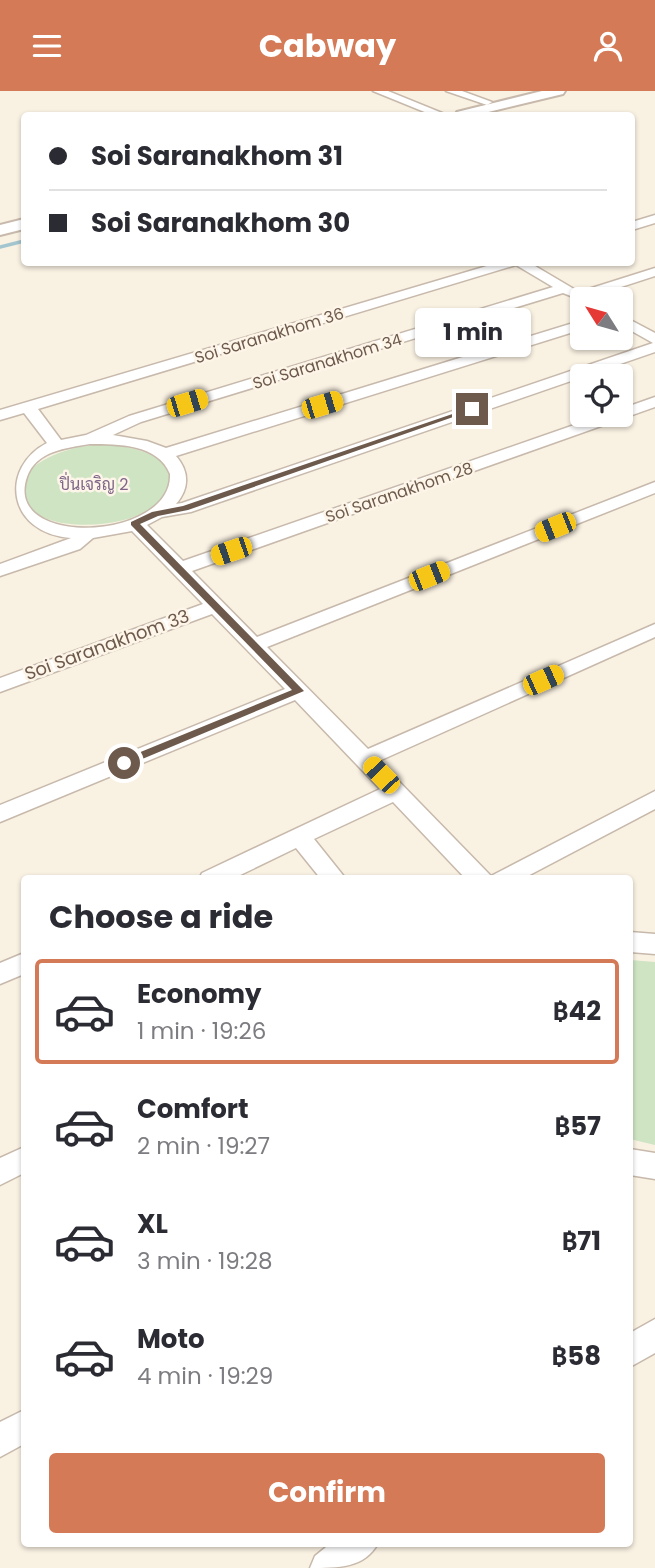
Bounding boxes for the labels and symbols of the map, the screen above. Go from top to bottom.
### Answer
north arrow [570,287,634,350]
street label: Soi Saranakhom 36 [192,302,347,369]
callout: 1 min [414,307,530,357]
street label: Soi Saranakhom 34 [250,328,405,395]
car [164,387,211,419]
car [299,389,346,421]
route end [456,393,488,425]
street label: Soi Saranakhom 28 [322,456,476,529]
district label: ปิ่นเจริญ 2 [59,471,129,496]
car [532,509,579,545]
car [208,534,255,568]
car [406,558,453,594]
street label: Soi Saranakhom 33 [21,603,193,686]
car [520,662,567,698]
route start [108,747,140,779]
car [359,753,404,797]

